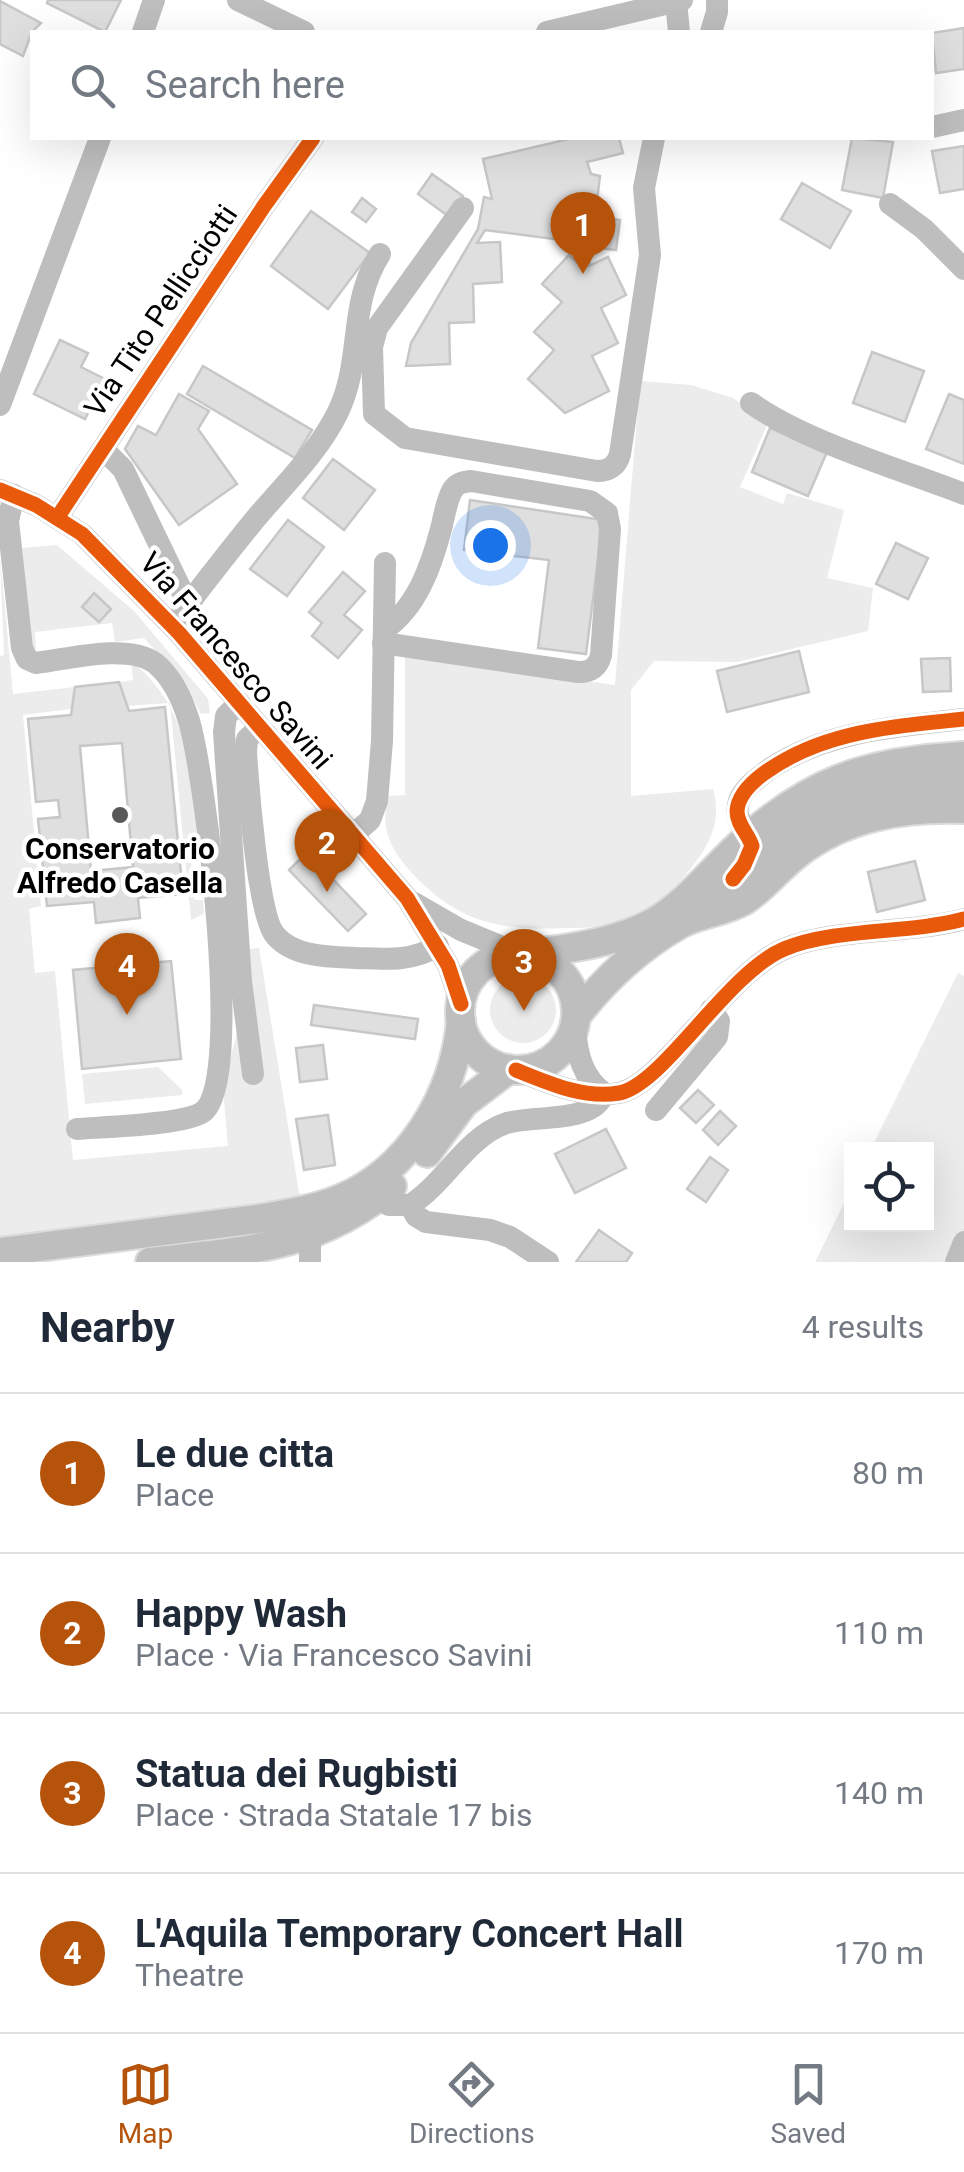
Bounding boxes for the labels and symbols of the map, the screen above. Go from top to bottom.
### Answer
pin: 1 [550,192,616,274]
street label: Via Tito Pellicciotti [77,198,244,423]
your location [465,520,516,571]
street label: Via Francesco Savini [133,545,340,776]
marker: Conservatorio Alfredo Casella [109,804,131,826]
pin: 2 [294,810,360,892]
place label: Conservatorio Alfredo Casella [17,831,223,900]
pin: 3 [492,928,556,1011]
pin: 4 [94,932,160,1015]

